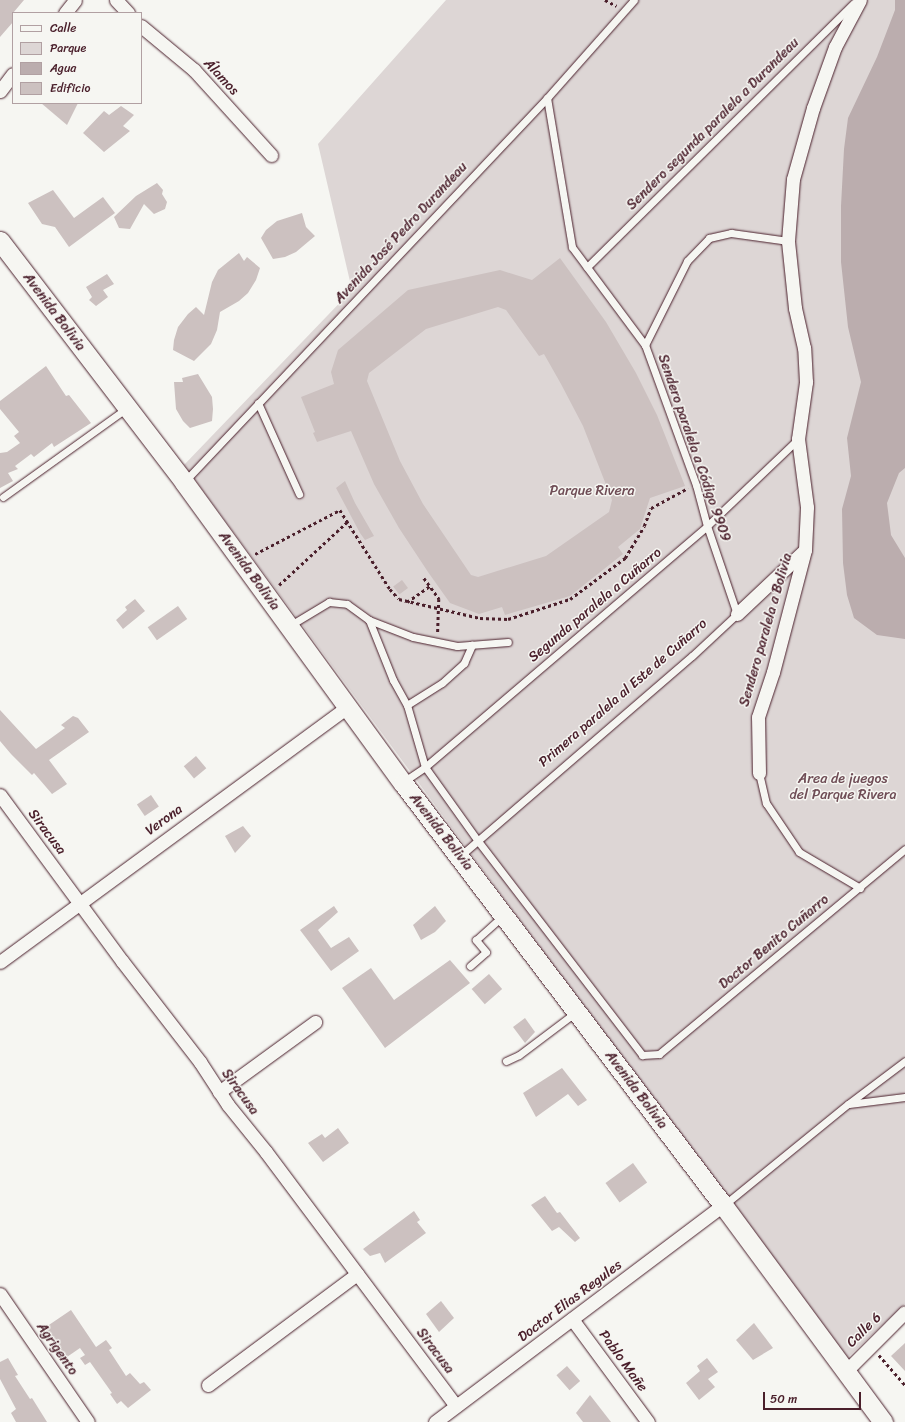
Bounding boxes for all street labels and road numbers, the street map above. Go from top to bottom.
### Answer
street label: Sendero segunda paralela a Durandeau [623,34,803,214]
street label: Álamos [200,55,242,99]
street label: Avenida José Pedro Durandeau [331,159,471,307]
street label: Avenida Bolivia [19,270,89,354]
street label: Sendero paralela a Código 9909 [654,352,734,544]
street label: Avenida Bolivia [215,528,283,614]
street label: Segunda paralela a Cuñarro [525,544,665,666]
street label: Sendero paralela a Bolivia [736,551,796,709]
street label: Primera paralela al Este de Cuñarro [535,615,711,771]
street label: Avenida Bolivia [406,790,476,874]
street label: Verona [142,801,186,839]
street label: Siracusa [24,806,70,858]
street label: Doctor Benito Cuñarro [716,891,832,993]
street label: Avenida Bolivia [601,1048,671,1132]
street label: Siracusa [218,1066,262,1118]
street label: Doctor Elias Regules [515,1257,625,1345]
street label: Calle 6 [843,1309,885,1351]
street label: Agrigento [33,1319,81,1379]
street label: Siracusa [412,1325,458,1377]
street label: Pablo Mañe [595,1327,651,1395]

